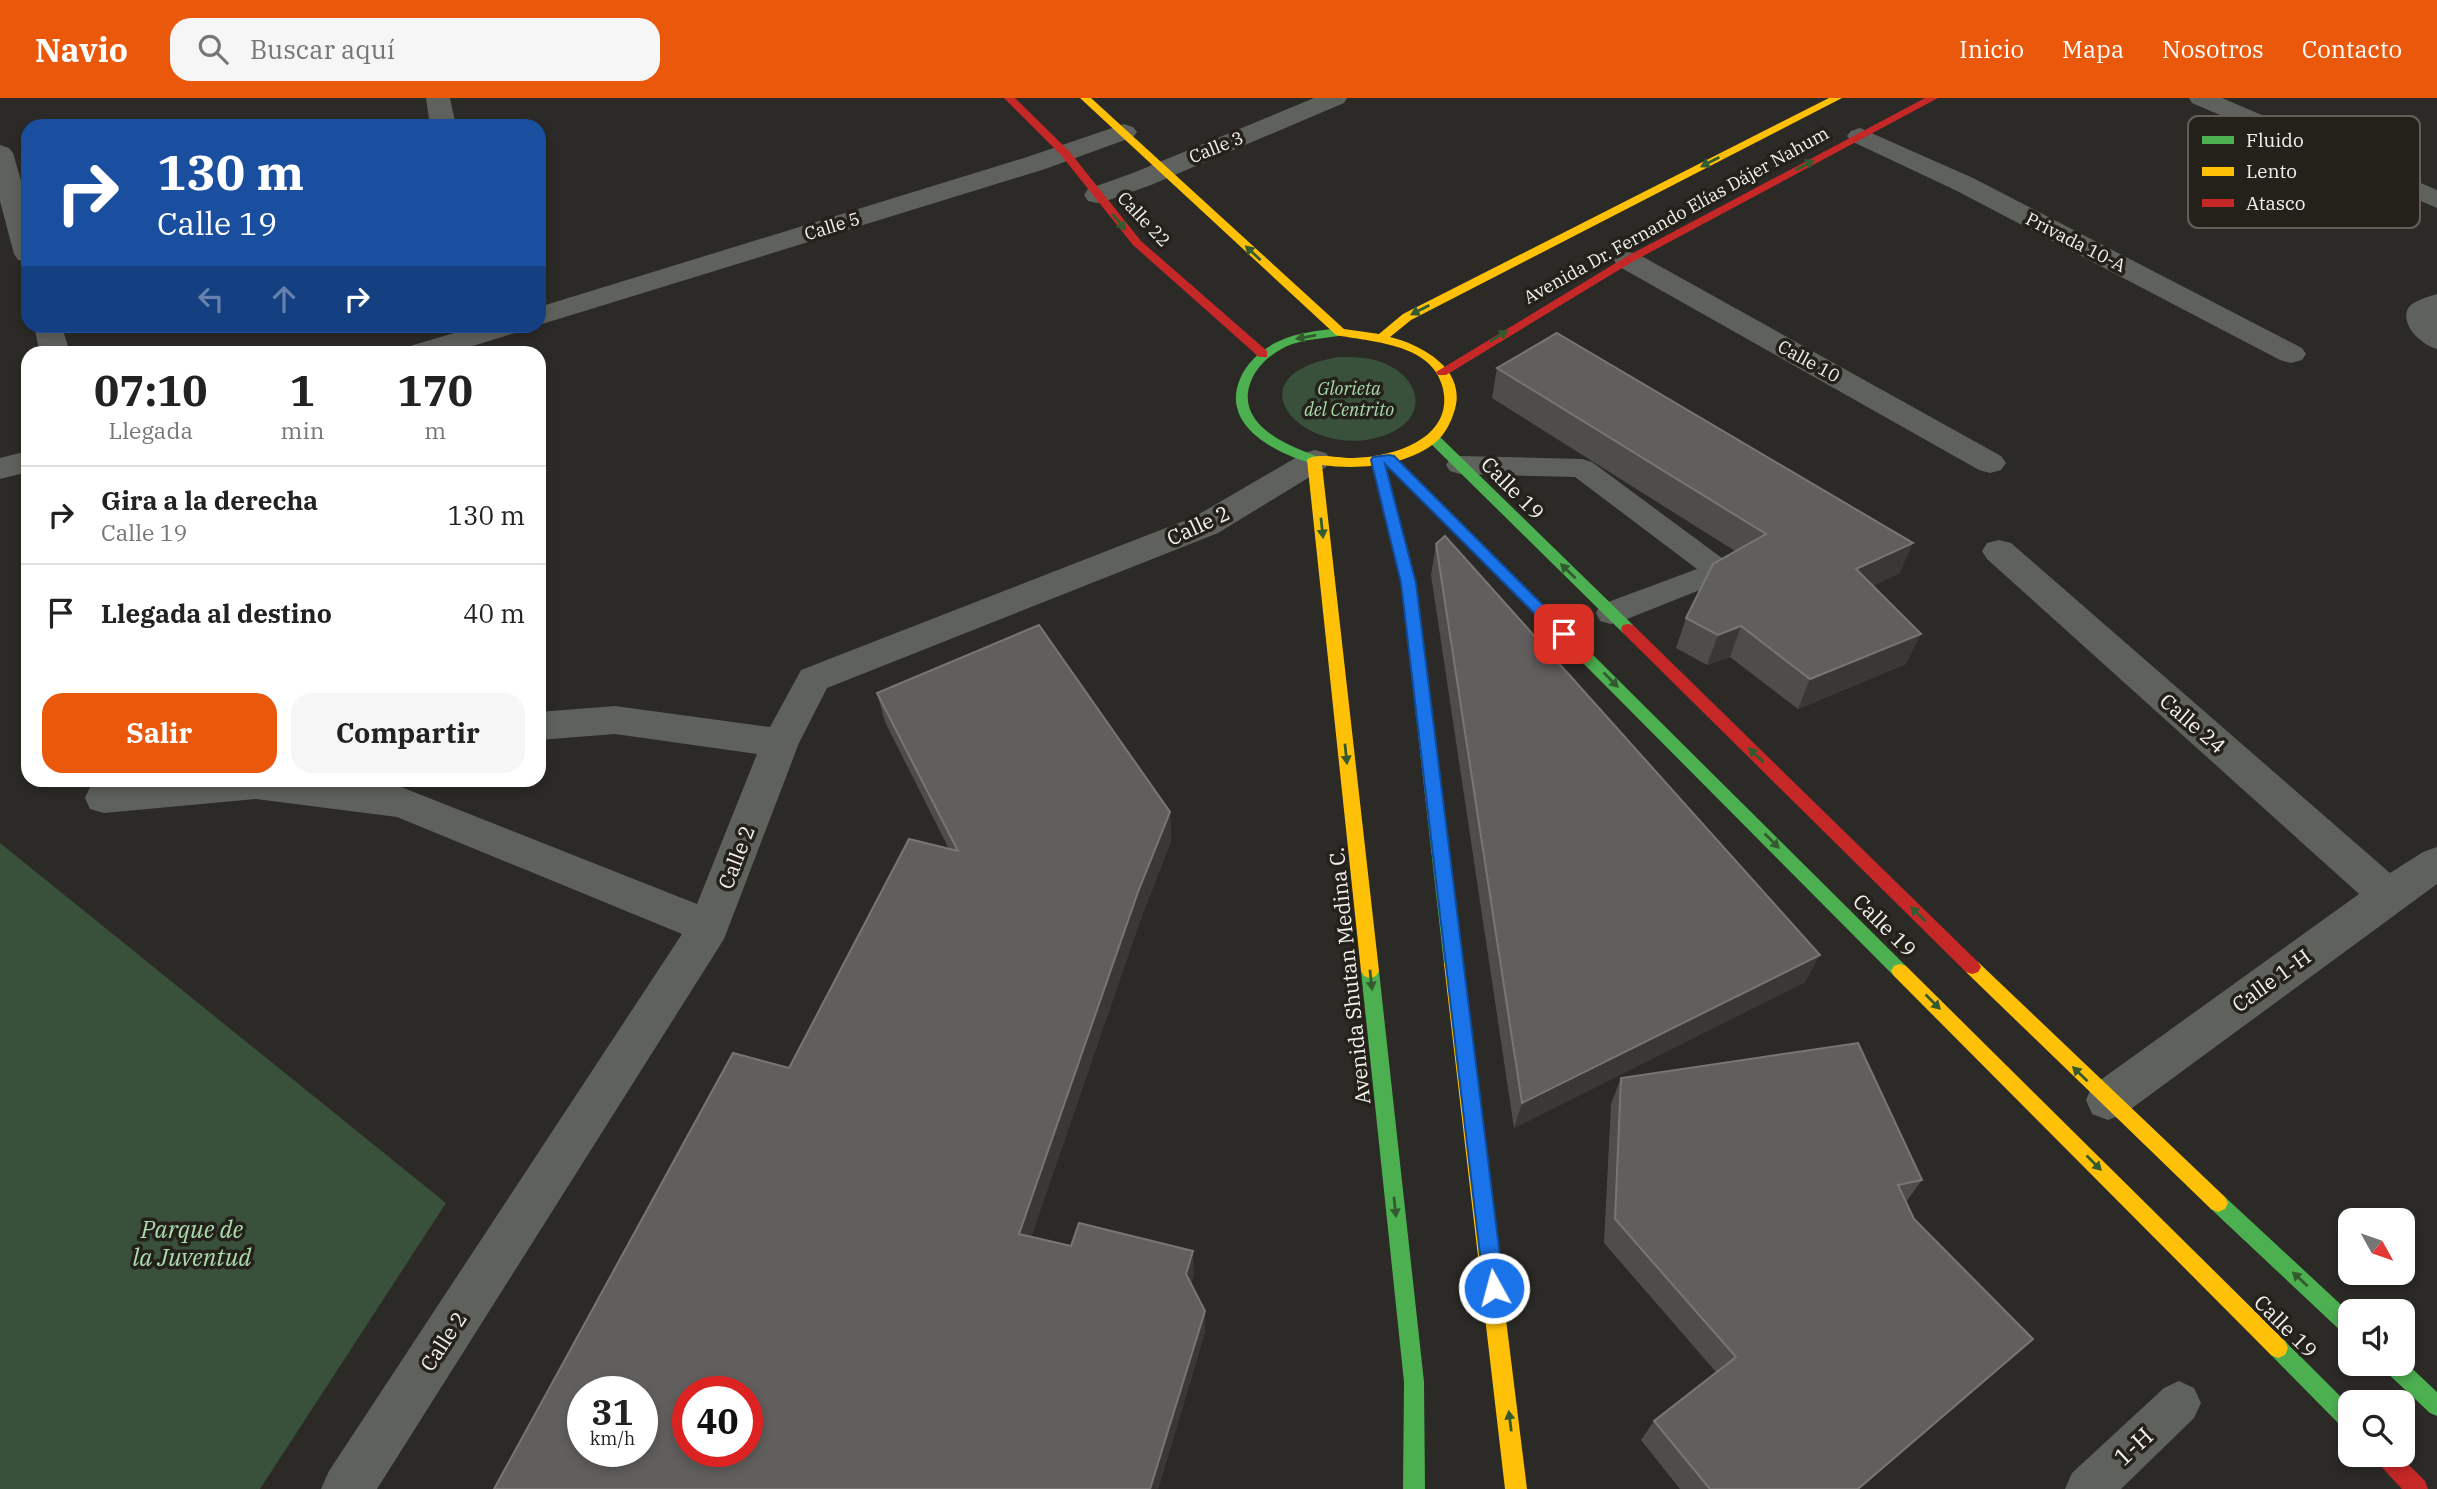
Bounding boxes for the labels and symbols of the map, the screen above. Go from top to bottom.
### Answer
legend [2188,116,2420,228]
street label: Avenida Dr. Fernando Elías Dájer Nahum [1519,121,1833,309]
street label: Calle 3 [1185,126,1247,168]
text: Fluido [2246,128,2304,152]
one-way arrow [1700,157,1720,168]
one-way arrow [1795,159,1815,171]
text: Lento [2246,159,2297,183]
street label: Calle 22 [1113,186,1175,252]
text: Atasco [2246,191,2305,215]
street label: Calle 5 [801,207,863,245]
street label: Privada 10-A [2022,207,2131,277]
one-way arrow [1111,213,1126,230]
one-way arrow [1245,245,1262,261]
one-way arrow [1410,304,1430,316]
one-way arrow [1490,330,1509,343]
one-way arrow [1295,332,1317,343]
street label: Calle 10 [1774,335,1844,387]
park label: Glorieta del Centrito [1304,377,1394,421]
street label: Calle 19 [1475,450,1551,526]
street label: Calle 2 [1162,498,1234,552]
one-way arrow [1317,517,1328,539]
one-way arrow [1560,563,1577,579]
pin [1534,604,1594,664]
one-way arrow [1602,672,1619,688]
street label: Calle 24 [2154,687,2232,759]
one-way arrow [1341,743,1352,765]
one-way arrow [1748,747,1765,763]
street label: Calle 2 [711,821,761,893]
one-way arrow [1763,833,1780,849]
street label: Avenida Shutan Medina C. [1322,846,1376,1106]
street label: Calle 19 [1847,887,1923,963]
one-way arrow [1910,906,1926,922]
street label: Calle 1-H [2226,942,2316,1018]
one-way arrow [1365,970,1376,992]
one-way arrow [1925,994,1941,1010]
one-way arrow [2072,1065,2089,1082]
one-way arrow [2085,1154,2102,1171]
one-way arrow [1390,1196,1401,1218]
north arrow [2338,1208,2415,1284]
park label: Parque de la Juventud [133,1213,252,1273]
position arrow [1457,1251,1531,1325]
one-way arrow [2291,1271,2309,1287]
street label: Calle 19 [2248,1288,2324,1364]
street label: Calle 2 [413,1306,473,1376]
speed limit sign: 40 [672,1376,763,1467]
one-way arrow [1504,1410,1515,1432]
street label: 1-H [2106,1420,2160,1472]

